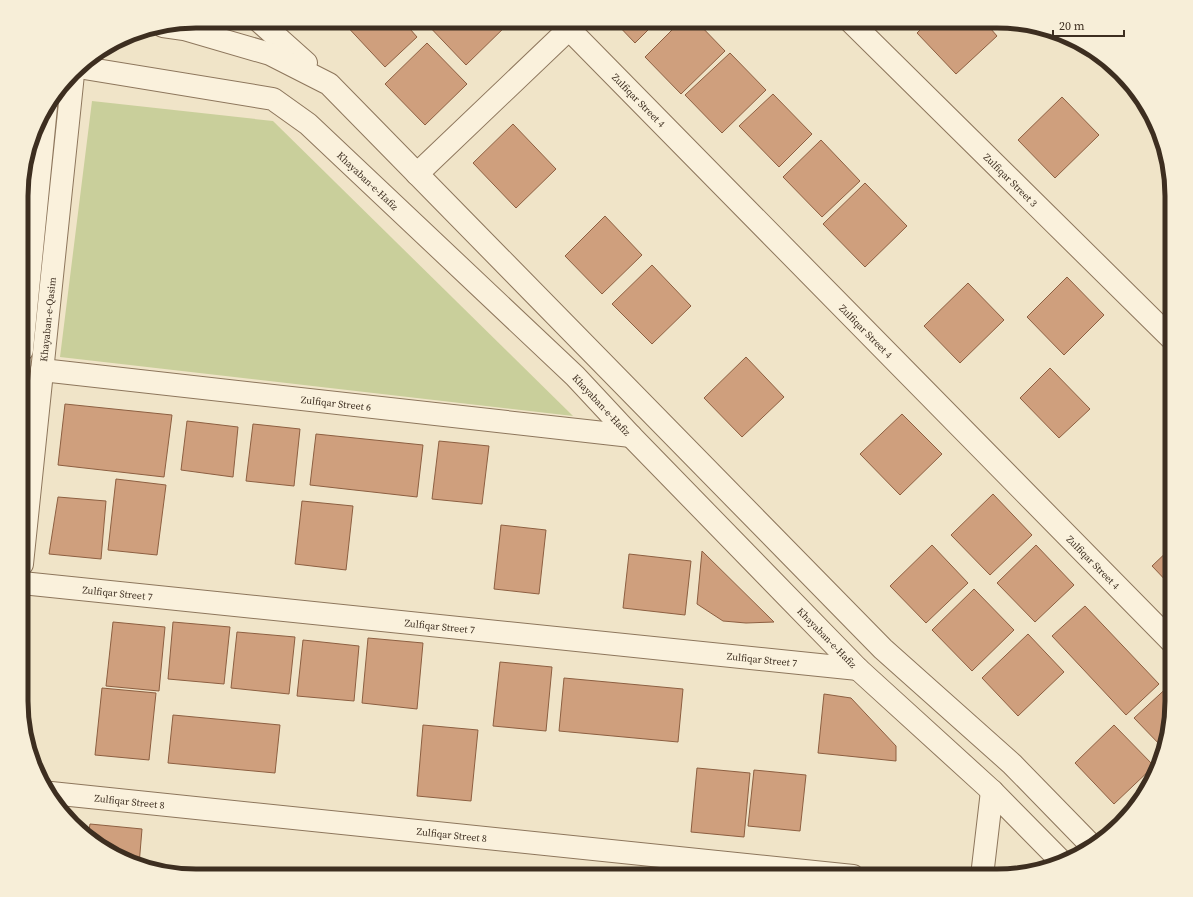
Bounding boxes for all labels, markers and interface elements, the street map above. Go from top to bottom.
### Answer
scale bar [1053,12,1124,38]
text: 20 m [1059,18,1085,34]
street label: Zulfiqar Street 4 [609,71,668,130]
street label: Khayaban-e-Hafiz [334,149,401,213]
street label: Zulfiqar Street 3 [981,151,1040,210]
street label: Khayaban-e-Qasim [37,277,59,362]
street label: Zulfiqar Street 4 [836,302,895,361]
street label: Khayaban-e-Hafiz [569,371,634,439]
street label: Zulfiqar Street 6 [300,393,372,414]
street label: Zulfiqar Street 4 [1064,533,1122,592]
street label: Zulfiqar Street 7 [82,583,153,603]
street label: Khayaban-e-Hafiz [794,605,860,671]
street label: Zulfiqar Street 7 [404,616,476,637]
street label: Zulfiqar Street 7 [726,650,798,670]
street label: Zulfiqar Street 8 [94,792,165,812]
street label: Zulfiqar Street 8 [416,825,488,845]

